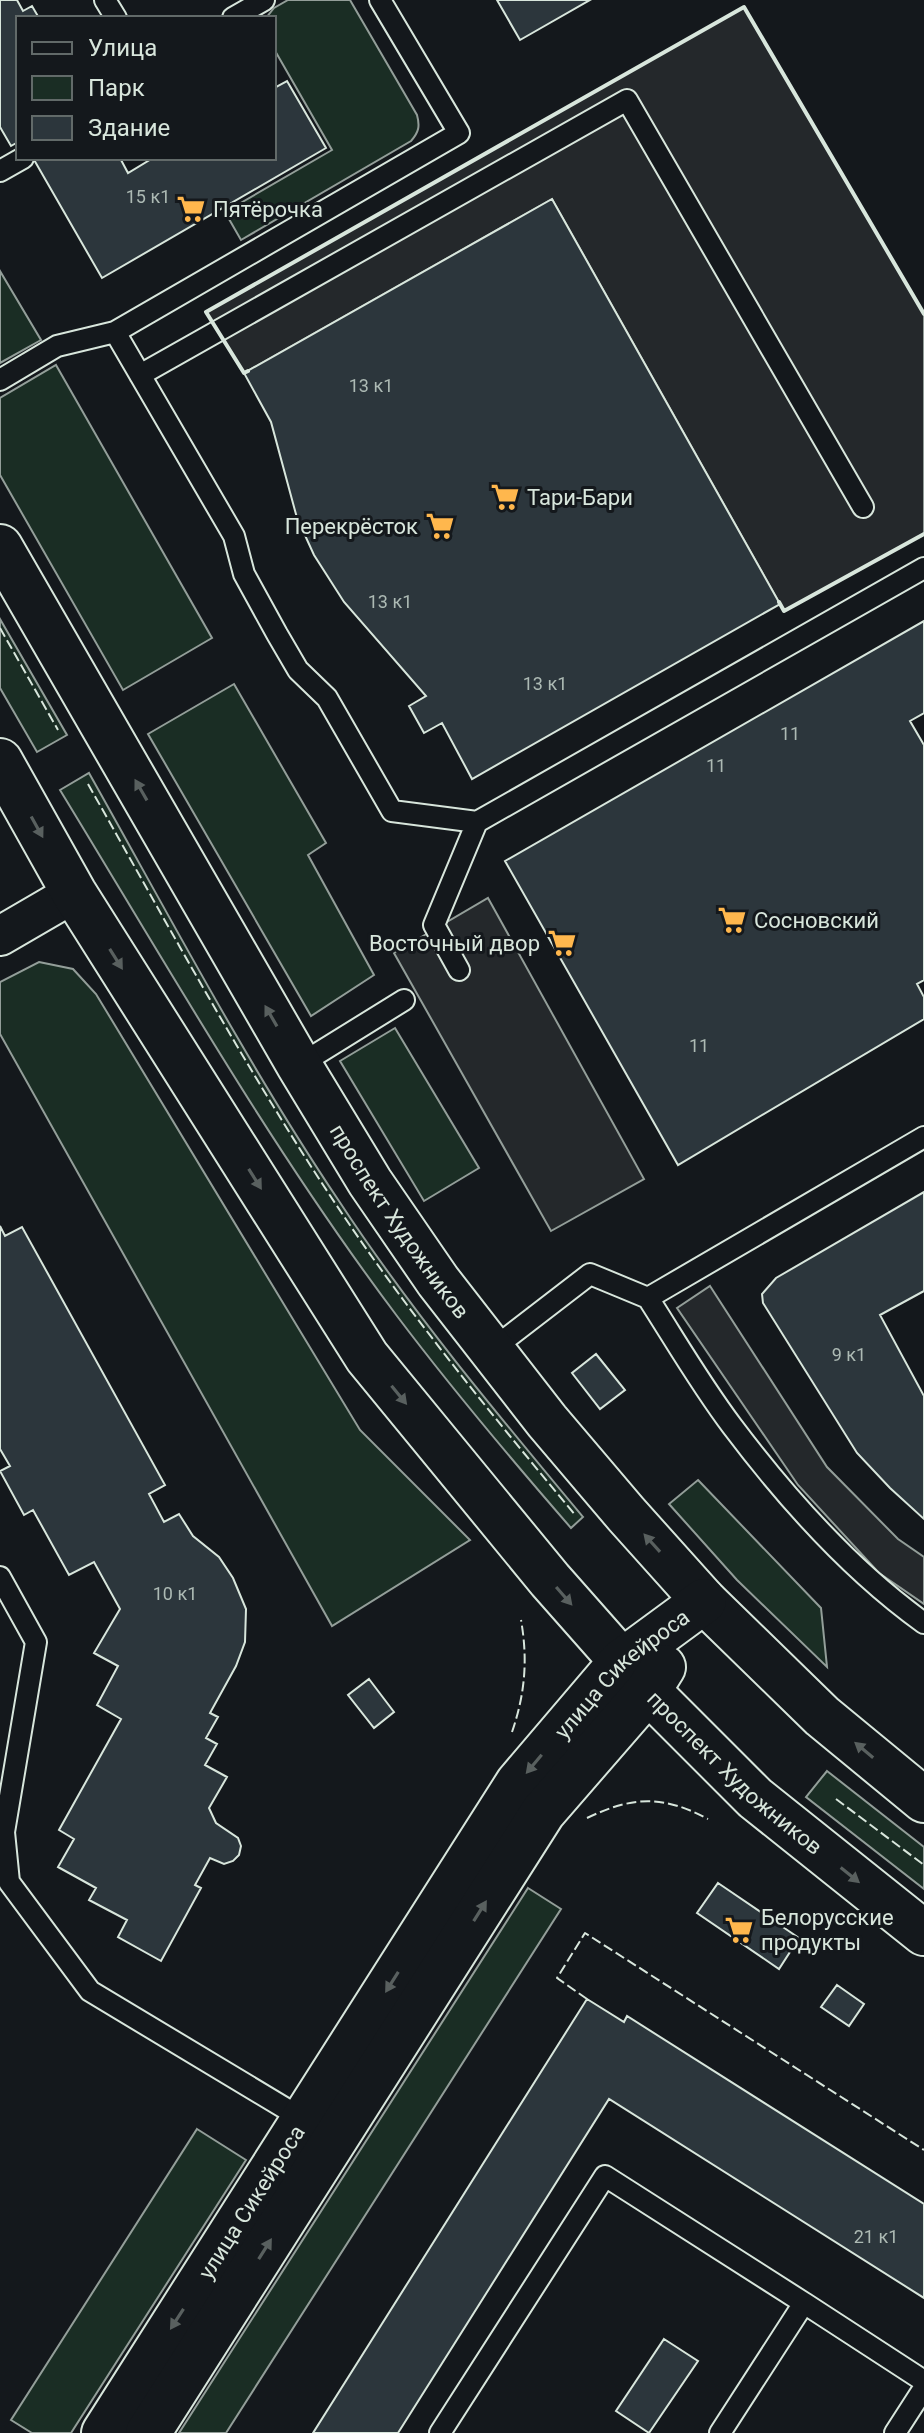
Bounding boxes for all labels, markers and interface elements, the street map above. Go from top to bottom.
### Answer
legend [16,16,276,160]
text: Улица [88,34,157,62]
text: Парк [88,74,145,102]
text: Здание [88,114,170,142]
house number: 15 к1 [126,186,170,207]
supermarket icon: Пятёрочка [176,194,206,224]
place label: Пятёрочка [213,197,323,222]
house number: 13 к1 [349,375,393,396]
supermarket icon: Тари-Бари [490,482,520,512]
place label: Тари-Бари [527,485,633,510]
supermarket icon: Перекрёсток [425,511,455,541]
place label: Перекрёсток [285,514,418,539]
house number: 13 к1 [368,591,412,612]
house number: 13 к1 [523,673,567,694]
house number: 11 [780,723,800,744]
house number: 11 [706,755,726,776]
one-way arrow [134,779,148,801]
one-way arrow [30,816,44,838]
supermarket icon: Сосновский [717,905,747,935]
place label: Сосновский [754,908,879,933]
supermarket icon: Восточный двор [547,928,577,958]
place label: Восточный двор [369,931,540,956]
one-way arrow [108,948,122,970]
one-way arrow [264,1005,278,1027]
house number: 11 [689,1035,709,1056]
street label: проспект Художников [325,1120,474,1323]
one-way arrow [247,1168,261,1190]
house number: 9 к1 [832,1344,866,1365]
one-way arrow [390,1385,407,1405]
one-way arrow [643,1534,661,1553]
house number: 10 к1 [153,1583,197,1604]
one-way arrow [555,1585,572,1605]
street label: улица Сикейроса [549,1604,694,1744]
street label: проспект Художников [642,1686,827,1860]
one-way arrow [854,1742,874,1759]
one-way arrow [526,1754,543,1774]
one-way arrow [840,1867,860,1883]
one-way arrow [472,1901,487,1922]
place label: Белорусские продукты [761,1905,894,1955]
supermarket icon: Белорусские продукты [724,1915,754,1945]
one-way arrow [386,1971,400,1993]
street label: улица Сикейроса [193,2121,310,2284]
house number: 21 к1 [854,2226,898,2247]
one-way arrow [258,2238,272,2260]
one-way arrow [171,2308,185,2330]

